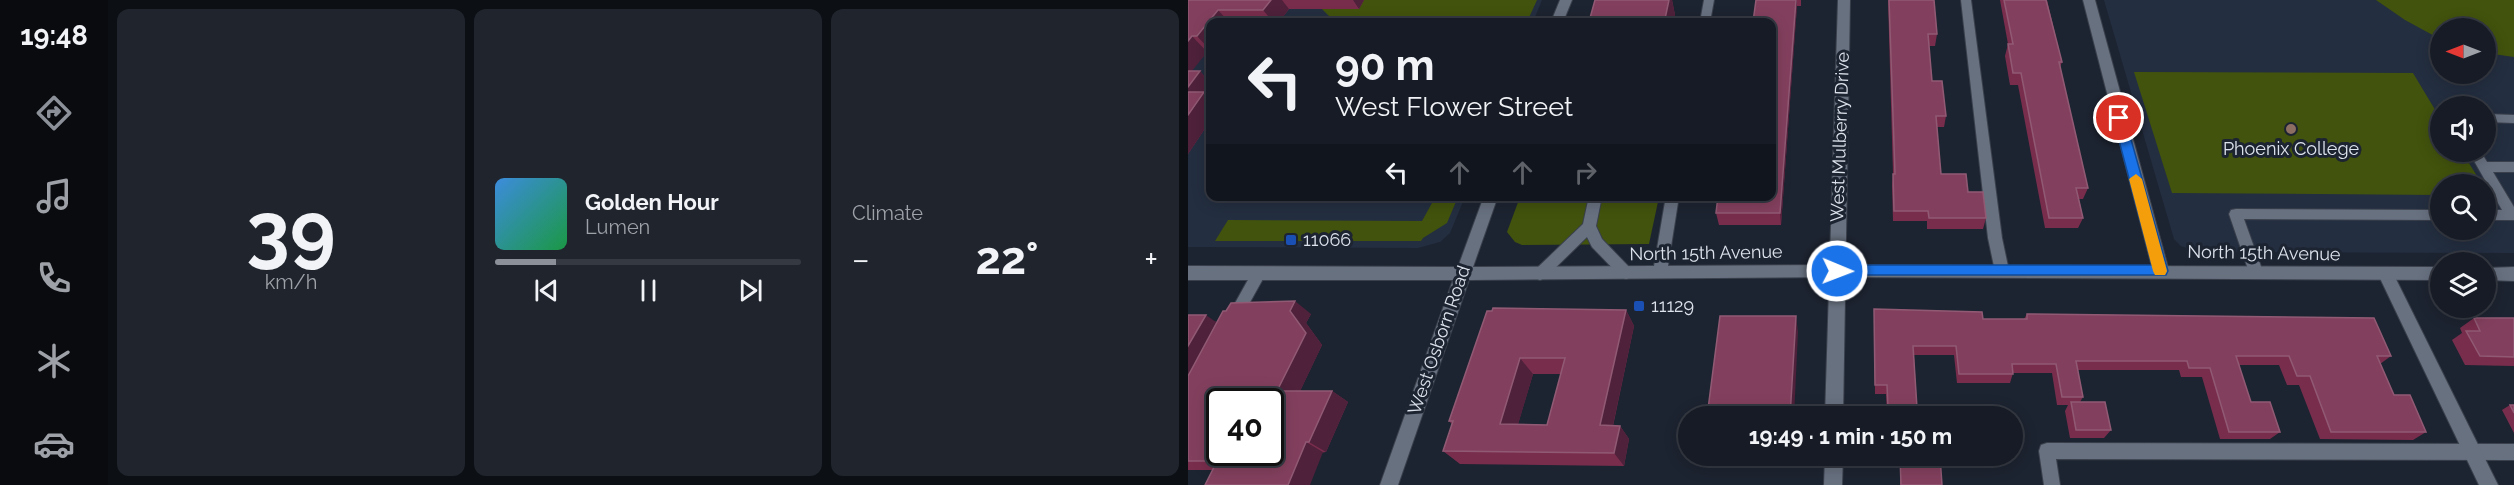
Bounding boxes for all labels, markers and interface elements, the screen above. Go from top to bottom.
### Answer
north arrow [2430,18,2496,84]
map controls [2430,18,2496,318]
text: 19:48 [20,20,88,51]
text: 90 m [1335,41,1435,90]
icon: left [1236,42,1314,120]
street label: West Mulberry Drive [1826,51,1853,222]
text: West Flower Street [1335,91,1573,122]
icon: directions [33,92,75,134]
pin [2093,92,2144,143]
button: sound [2430,96,2496,162]
icon: arrive [2102,101,2135,134]
marker: Phoenix College [2284,122,2298,136]
place label: Phoenix College [2223,138,2360,159]
icon: left [1380,156,1413,189]
icon: ahead [1443,156,1476,189]
icon: ahead [1506,156,1539,189]
icon: right [1569,156,1602,189]
button: search [2430,174,2496,240]
icon: music [33,175,75,217]
text: 39 [246,185,336,276]
text: Golden Hour [585,189,719,215]
text: Climate [852,201,923,225]
text: Lumen [585,215,650,239]
place label: 11066 [1303,229,1351,250]
text: 22° [975,232,1039,285]
marker: 11066 [1284,233,1298,247]
position arrow [1805,239,1869,303]
text: − [852,240,870,279]
text: + [1144,240,1158,279]
street label: North 15th Avenue [1629,241,1783,264]
street label: North 15th Avenue [2187,241,2341,264]
button: layers [2430,252,2496,318]
icon: phone [33,257,75,299]
street label: West Osborn Road [1403,263,1474,417]
text: km/h [265,270,317,294]
icon: previous [530,274,563,307]
icon: pause [632,274,665,307]
icon: next [734,274,767,307]
place label: 11129 [1651,295,1694,316]
marker: 11129 [1632,299,1646,313]
icon: climate [33,340,75,382]
speed limit sign: 40 [1206,388,1284,466]
icon: car [33,423,75,465]
text: 19:49 · 1 min · 150 m [1749,423,1952,449]

